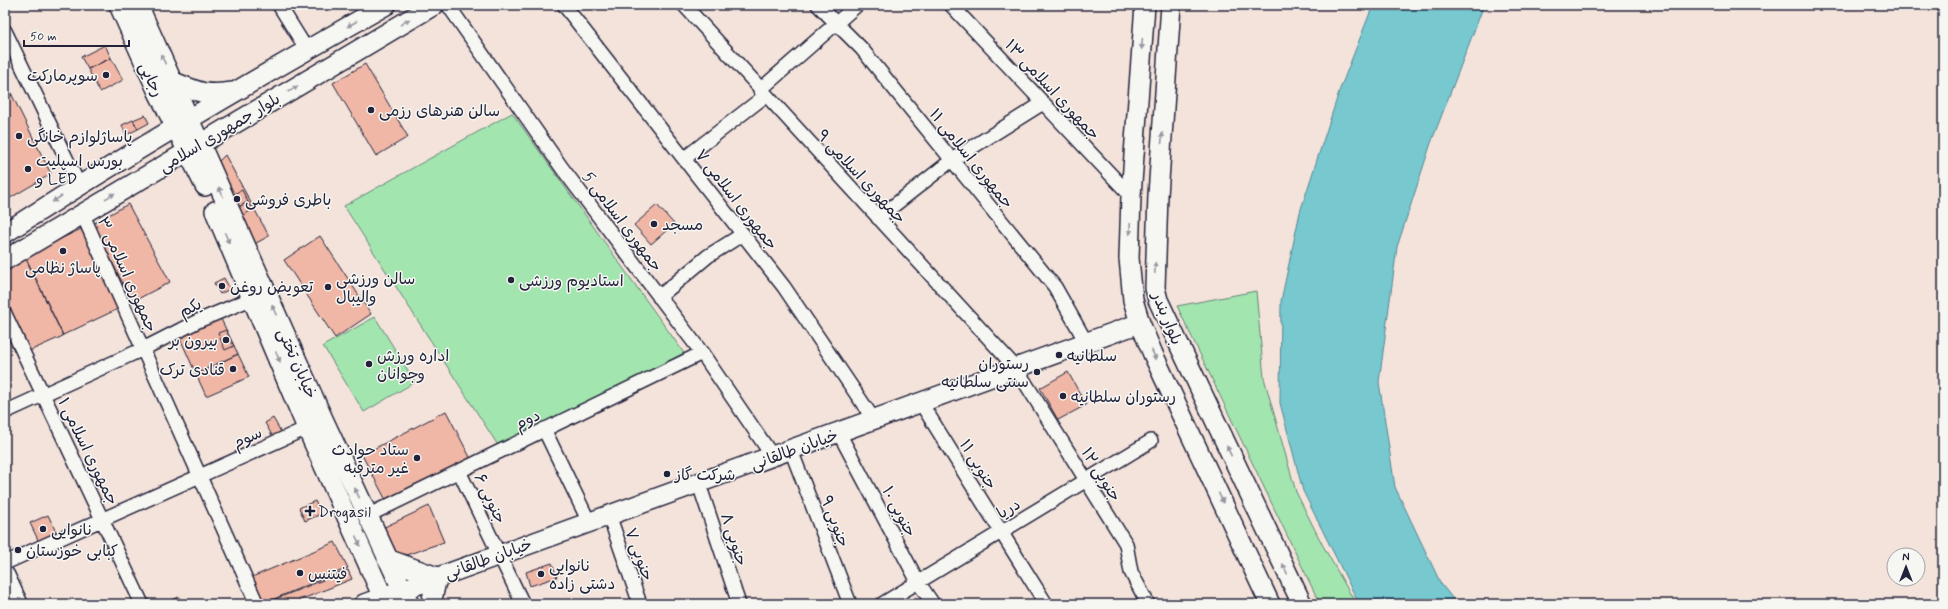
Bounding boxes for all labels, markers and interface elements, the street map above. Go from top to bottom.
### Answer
one-way arrow [399,19,411,26]
one-way arrow [346,21,358,28]
scale bar [24,22,129,48]
text: 50 m [30,29,57,45]
street label: جمهوری اسلامی ۱۳ [1000,35,1104,145]
one-way arrow [1138,38,1145,50]
one-way arrow [160,53,166,64]
street label: رجایی [133,59,168,100]
place label: سوپرمارکت [27,66,98,87]
marker: سوپرمارکت [101,70,111,80]
one-way arrow [287,85,299,92]
street label: بلوار جمهوری اسلامی [155,89,284,178]
place label: سالن هنرهای رزمی [379,101,500,122]
marker: سالن هنرهای رزمی [366,105,376,115]
street label: جمهوری اسلامی ۱۱ [924,105,1018,213]
street label: جمهوری اسلامی ۹ [812,126,910,229]
place label: پاساژلوازم خانگی [27,127,132,149]
marker: پاساژلوازم خانگی [14,131,24,141]
one-way arrow [1158,132,1165,144]
street label: جمهوری اسلامی ۷ [690,145,782,255]
place label: بورس اسپلیت و LED [34,151,123,190]
marker: بورس اسپلیت و LED [23,164,33,174]
street label: جمهوری اسلامی 5 [577,167,667,276]
one-way arrow [218,186,224,197]
place label: باطری فروشی [245,190,331,211]
one-way arrow [104,193,116,200]
marker: باطری فروشی [232,194,242,204]
one-way arrow [52,195,62,203]
street label: جمهوری اسلامی ۳ [92,214,161,336]
place label: مسجد [662,215,703,236]
marker: مسجد [649,219,659,229]
one-way arrow [1127,223,1133,236]
one-way arrow [224,232,230,243]
marker: پاساژ نظامی [58,246,68,256]
place label: پاساژ نظامی [25,258,101,279]
one-way arrow [1152,261,1158,274]
place label: سالن ورزشی والیبال [336,269,415,308]
place label: استادیوم ورزشی [519,271,624,293]
marker: استادیوم ورزشی [506,275,516,285]
place label: تعویض روغن [230,277,314,298]
marker: تعویض روغن [217,281,227,291]
marker: سالن ورزشی والیبال [323,282,333,292]
street label: بلوار بندر [1146,287,1187,348]
street label: یکم [176,294,206,324]
one-way arrow [271,305,277,316]
street label: خیابان تختی [272,325,321,402]
place label: بیرون بر [167,331,218,352]
marker: بیرون بر [221,335,231,345]
place label: اداره ورزش وجوانان [377,346,449,385]
place label: سلطانيه [1067,346,1117,367]
marker: سلطانيه [1054,350,1064,360]
one-way arrow [1151,350,1157,361]
one-way arrow [275,352,281,364]
place label: رستوران سنتی سلطانیه [942,354,1029,393]
marker: اداره ورزش وجوانان [364,359,374,369]
place label: قنادی ترک [159,360,225,381]
marker: قنادی ترک [228,364,238,374]
marker: رستوران سنتی سلطانیه [1032,367,1042,377]
place label: رستوران سلطانیه [1071,387,1176,408]
marker: رستوران سلطانیه [1058,391,1068,401]
street label: جمهوری اسلامی ۱ [53,395,123,509]
street label: دوم [511,405,544,436]
street label: سوم [229,422,266,455]
street label: خیابان طالقانی [748,425,841,476]
street label: ۱۱ جنوبی [954,436,1001,494]
place label: ستاد حوادث غیر مترقبه [332,440,409,479]
street label: ۱۲ جنوبی [1076,444,1126,506]
one-way arrow [1226,446,1232,457]
marker: ستاد حوادث غیر مترقبه [412,453,422,463]
place label: شرکت گاز [673,465,736,486]
marker: شرکت گاز [662,469,672,479]
street label: ۶ جنوبی [469,470,510,527]
street label: ۱۰ جنوبی [877,483,921,541]
one-way arrow [353,486,359,498]
street label: ۹ جنوبی [815,493,854,550]
one-way arrow [1218,493,1224,504]
street label: دریا [993,494,1024,524]
place label: Drogasil [318,502,371,523]
marker: Drogasil [305,506,315,516]
street label: ۸ جنوبی [715,510,752,569]
place label: نانوایی [51,520,93,541]
marker: نانوایی [38,524,48,534]
street label: ۷ جنوبی [619,525,658,584]
street label: خیابان طالقانی [442,534,535,585]
one-way arrow [355,535,361,547]
place label: کبابی خوزستان [26,541,118,562]
marker: کبابی خوزستان [13,545,23,555]
north arrow [1886,547,1926,587]
text: N [1902,551,1910,565]
place label: نانوایی دشتی زاده [549,556,615,595]
one-way arrow [1282,563,1288,574]
place label: فیتنس [308,564,348,585]
marker: فیتنس [295,568,305,578]
marker: نانوایی دشتی زاده [536,569,546,579]

